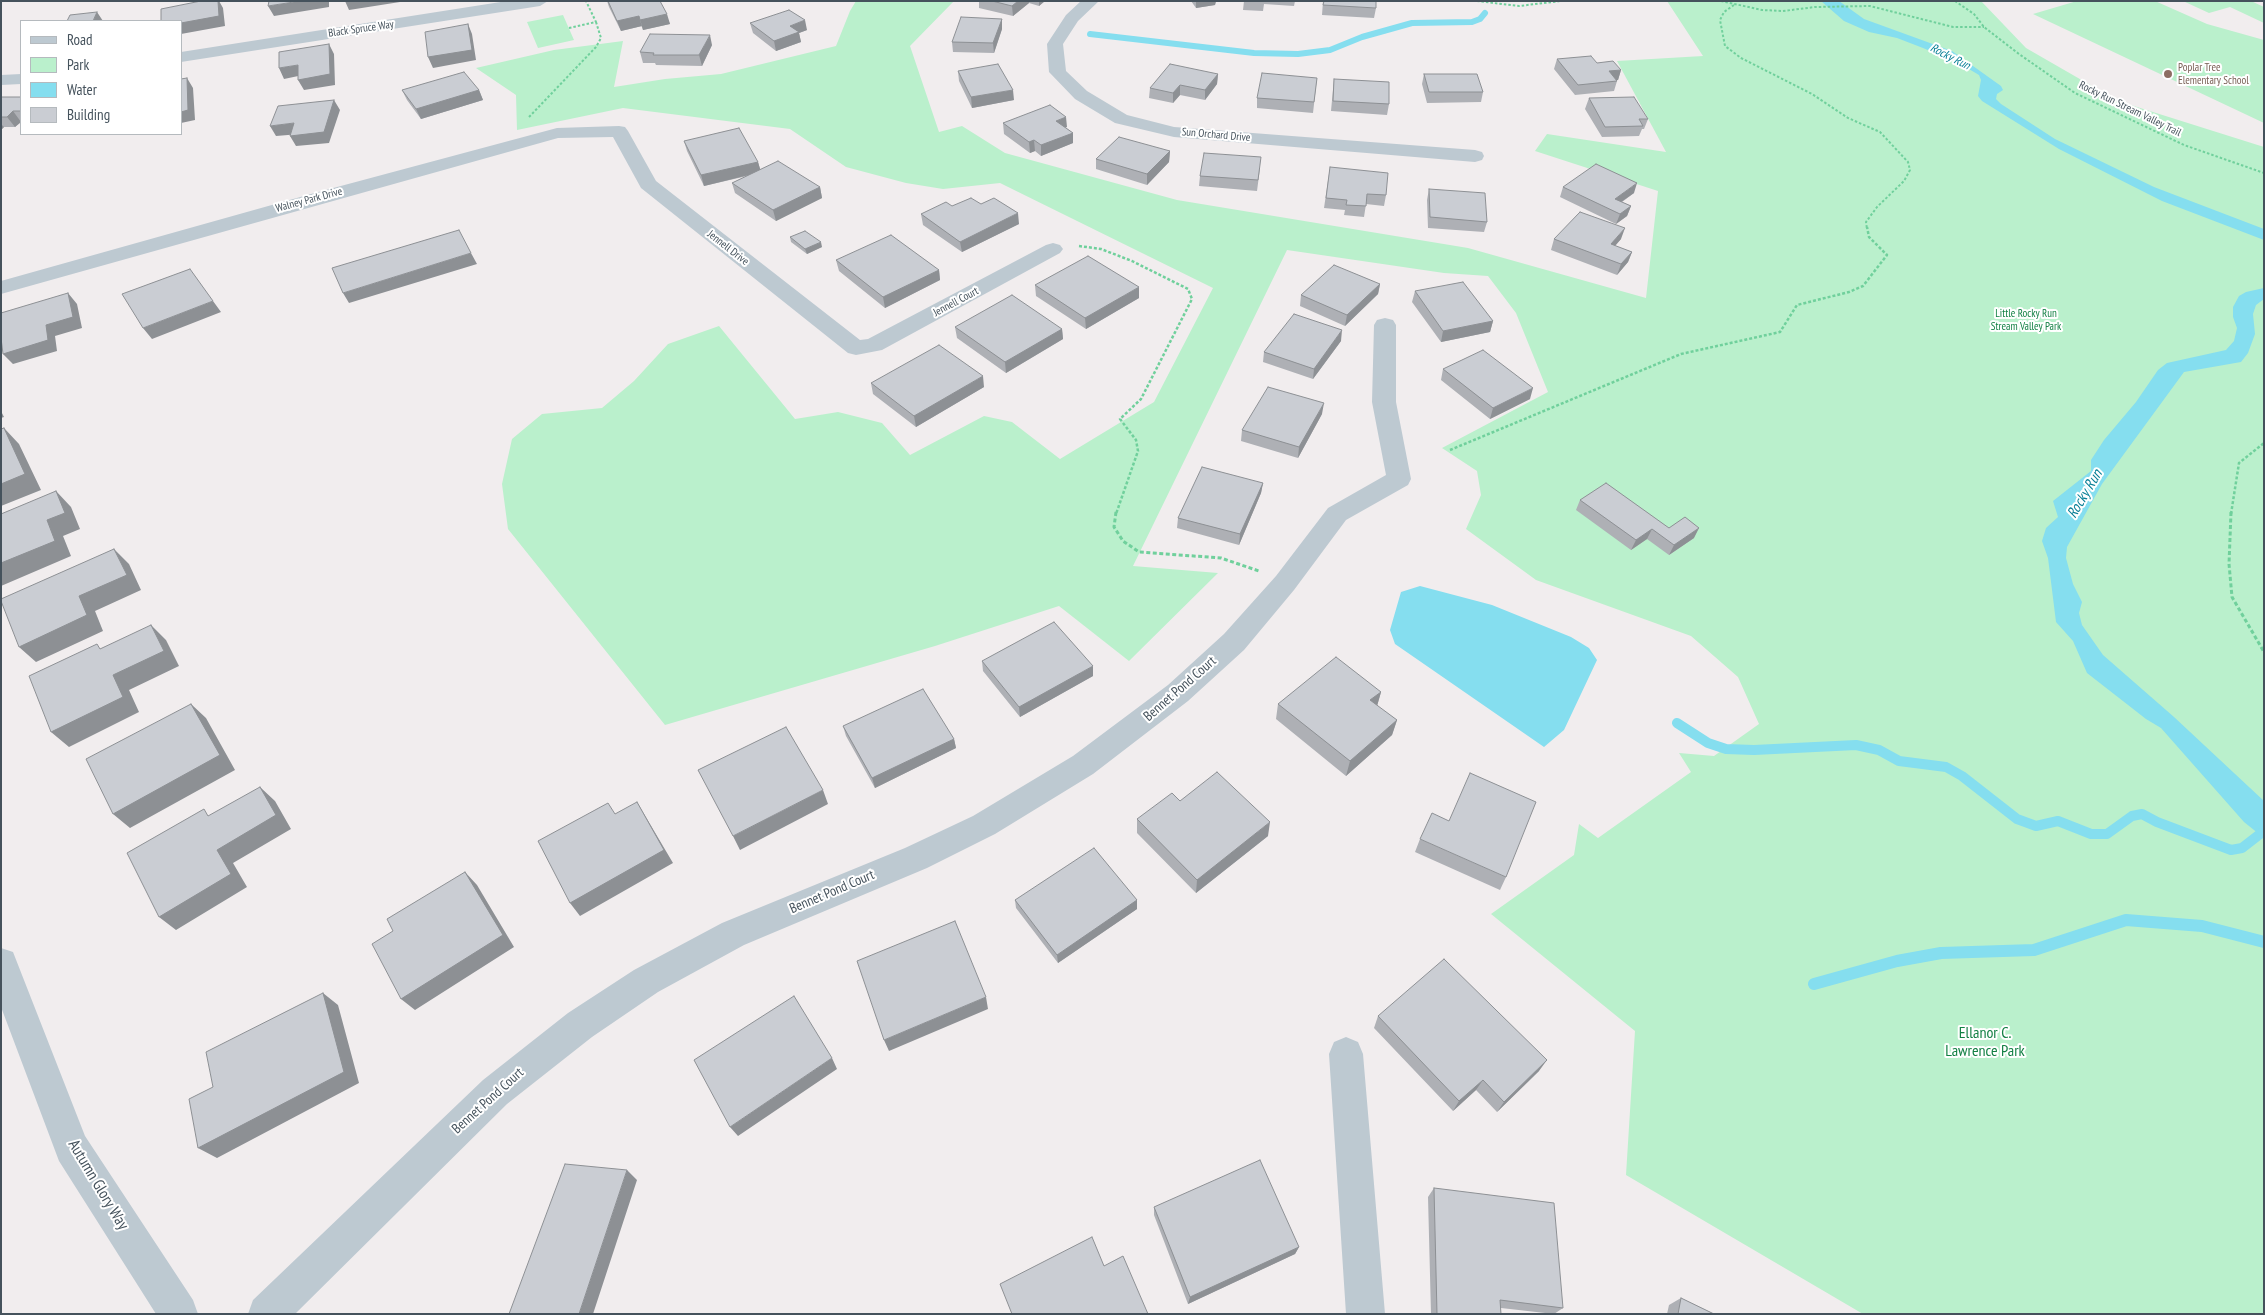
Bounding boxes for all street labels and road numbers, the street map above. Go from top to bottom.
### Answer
street label: Black Spruce Way [327,18,395,40]
street label: Rocky Run Stream Valley Trail [2077,79,2183,139]
street label: Sun Orchard Drive [1181,125,1251,145]
street label: Walney Park Drive [274,185,344,215]
street label: Jennell Drive [705,228,751,268]
street label: Jennell Court [931,285,981,319]
street label: Bennet Pond Court [1140,653,1220,725]
street label: Bennet Pond Court [787,867,877,917]
street label: Bennet Pond Court [449,1064,527,1138]
street label: Autumn Glory Way [64,1137,132,1233]

